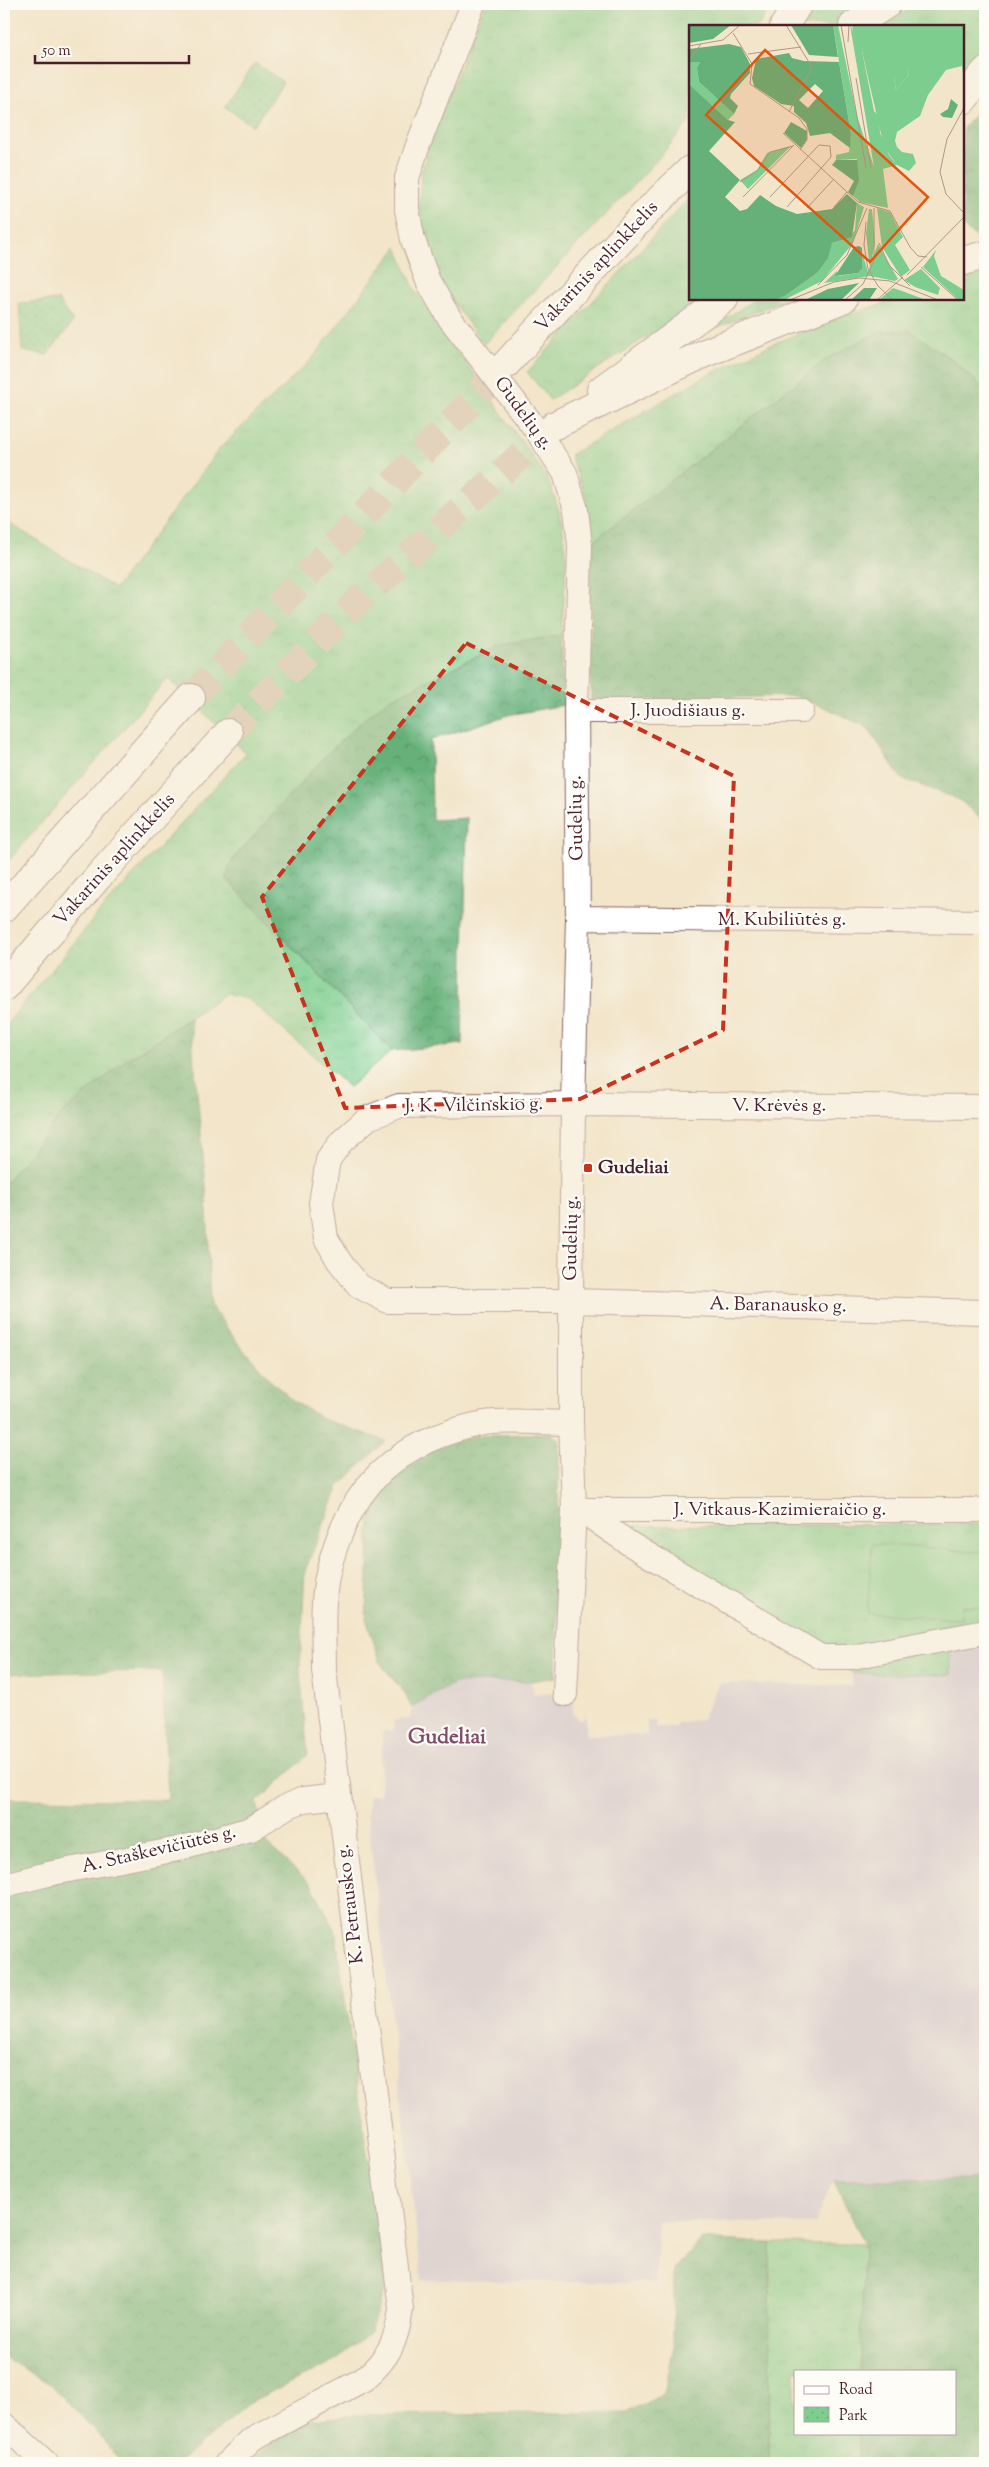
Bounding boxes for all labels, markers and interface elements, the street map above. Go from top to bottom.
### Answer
inset map [689,25,964,300]
scale bar [35,32,189,64]
text: 50 m [41,41,71,62]
street label: Vakarinis aplinkkelis [529,195,665,339]
street label: Gudelių g. [487,371,559,457]
street label: J. Juodišiaus g. [629,698,746,725]
street label: Gudelių g. [563,775,591,861]
street label: Vakarinis aplinkkelis [48,788,182,932]
street label: M. Kubiliūtės g. [718,907,846,934]
street label: J. K. Vilčinskio g. [404,1091,543,1121]
street label: V. Krėvės g. [732,1093,826,1120]
place label: Gudeliai [598,1155,669,1182]
marker: Gudeliai [582,1162,594,1174]
street label: Gudelių g. [558,1195,586,1281]
street label: A. Baranausko g. [709,1291,847,1321]
street label: J. Vitkaus-Kazimieraičio g. [673,1497,886,1524]
district label: Gudeliai [408,1723,486,1753]
street label: A. Staškevičiūtės g. [79,1819,239,1881]
street label: K. Petrausko g. [330,1843,372,1965]
legend [794,2370,956,2434]
text: Road [839,2380,873,2401]
text: Park [839,2406,868,2427]

